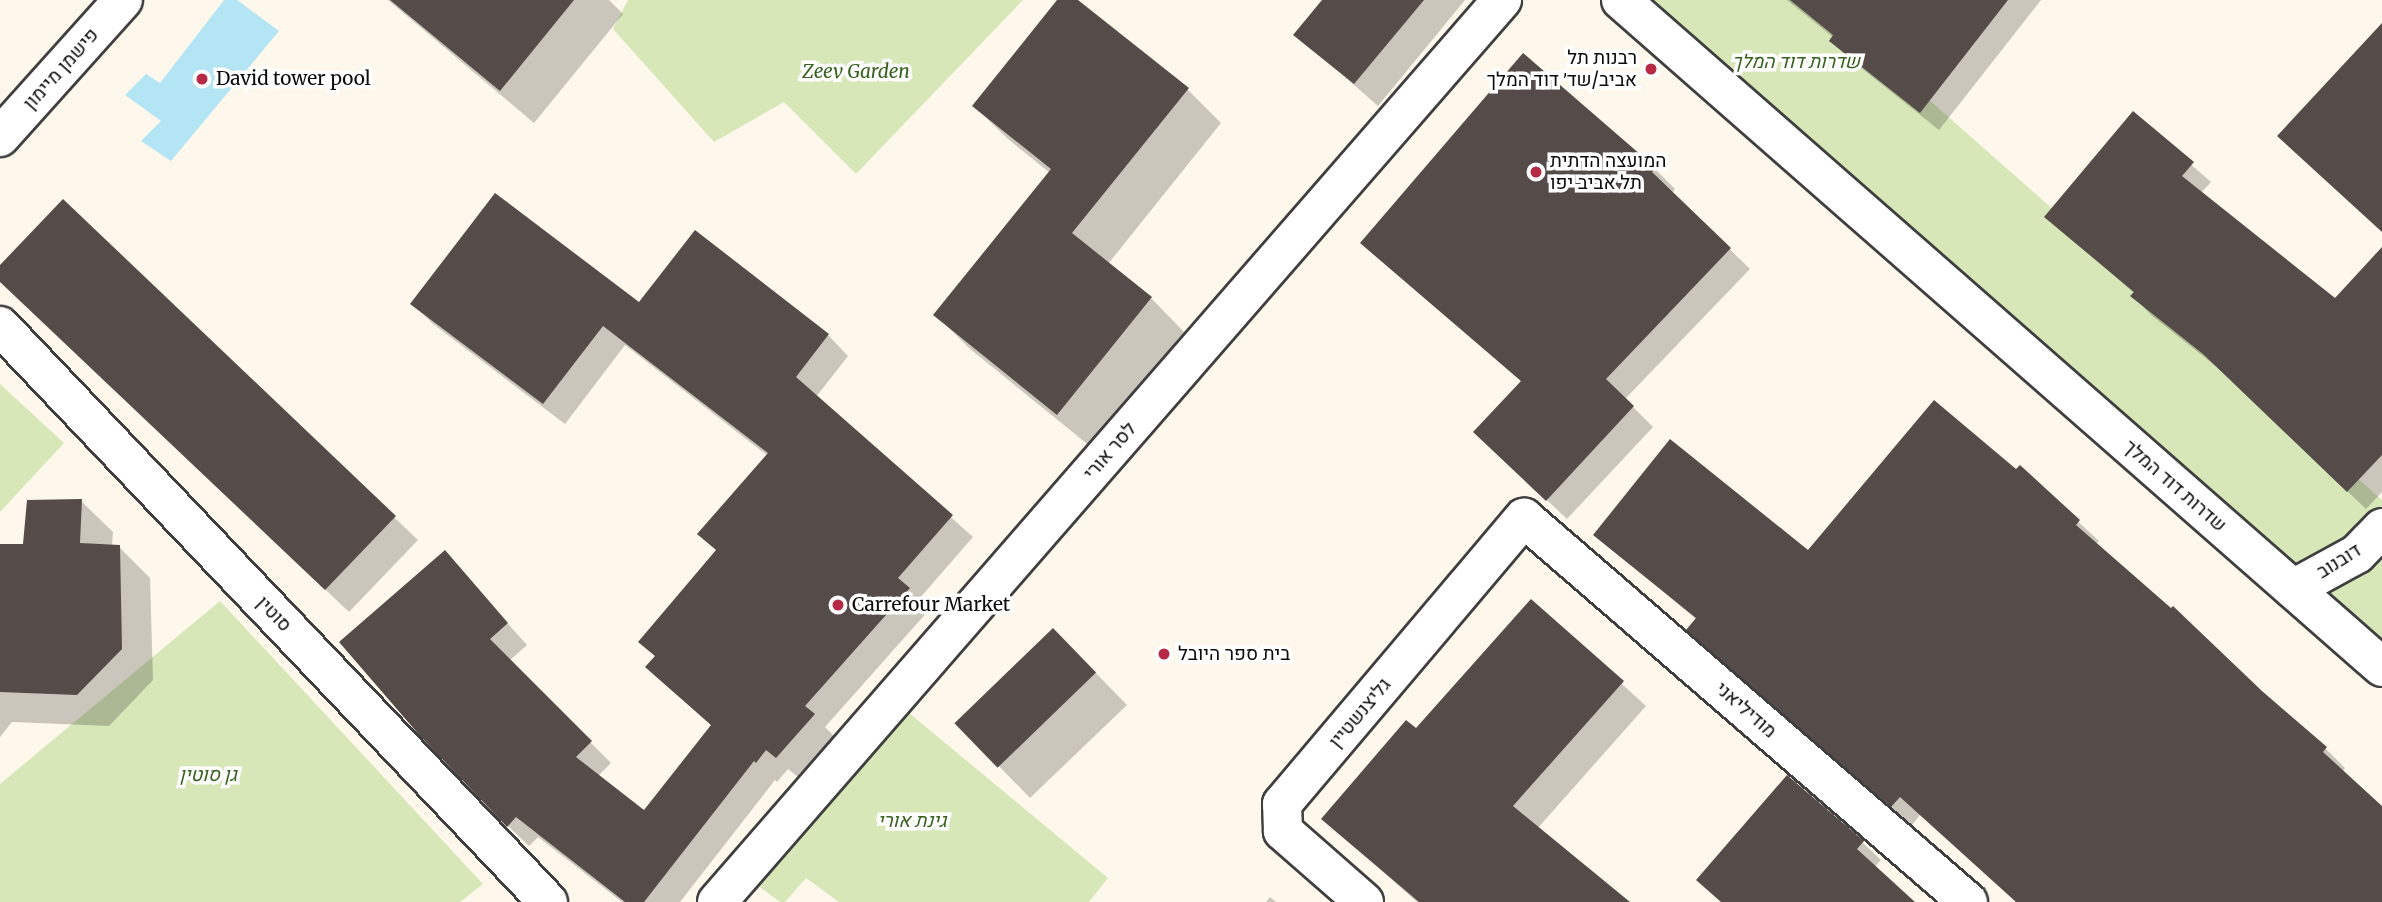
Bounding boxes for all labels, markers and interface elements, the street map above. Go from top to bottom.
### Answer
street label: פישמן מיימון [19,24,103,114]
place label: רבנות תל אביב/שד׳ דוד המלך [1487,47,1637,91]
park label: שדרות דוד המלך [1732,51,1860,73]
park label: Zeev Garden [802,61,910,83]
marker: רבנות תל אביב/שד׳ דוד המלך [1643,61,1659,77]
place label: David tower pool [216,68,371,90]
marker: David tower pool [194,71,210,87]
place label: המועצה הדתית תל אביב יפו [1550,150,1666,194]
marker: המועצה הדתית תל אביב יפו [1528,164,1544,180]
street label: לסר אורי [1079,418,1141,484]
street label: שדרות דוד המלך [2119,435,2231,537]
street label: דובנוב [2313,539,2365,583]
street label: סוטין [252,591,296,637]
place label: Carrefour Market [852,594,1010,616]
marker: Carrefour Market [830,597,846,613]
place label: בית ספר היובל [1178,643,1290,665]
marker: בית ספר היובל [1156,646,1172,662]
street label: גליצנשטיין [1324,674,1396,752]
street label: מודיליאני [1711,677,1781,743]
park label: גן סוטין [179,764,237,786]
park label: גינת אורי [878,810,946,832]

